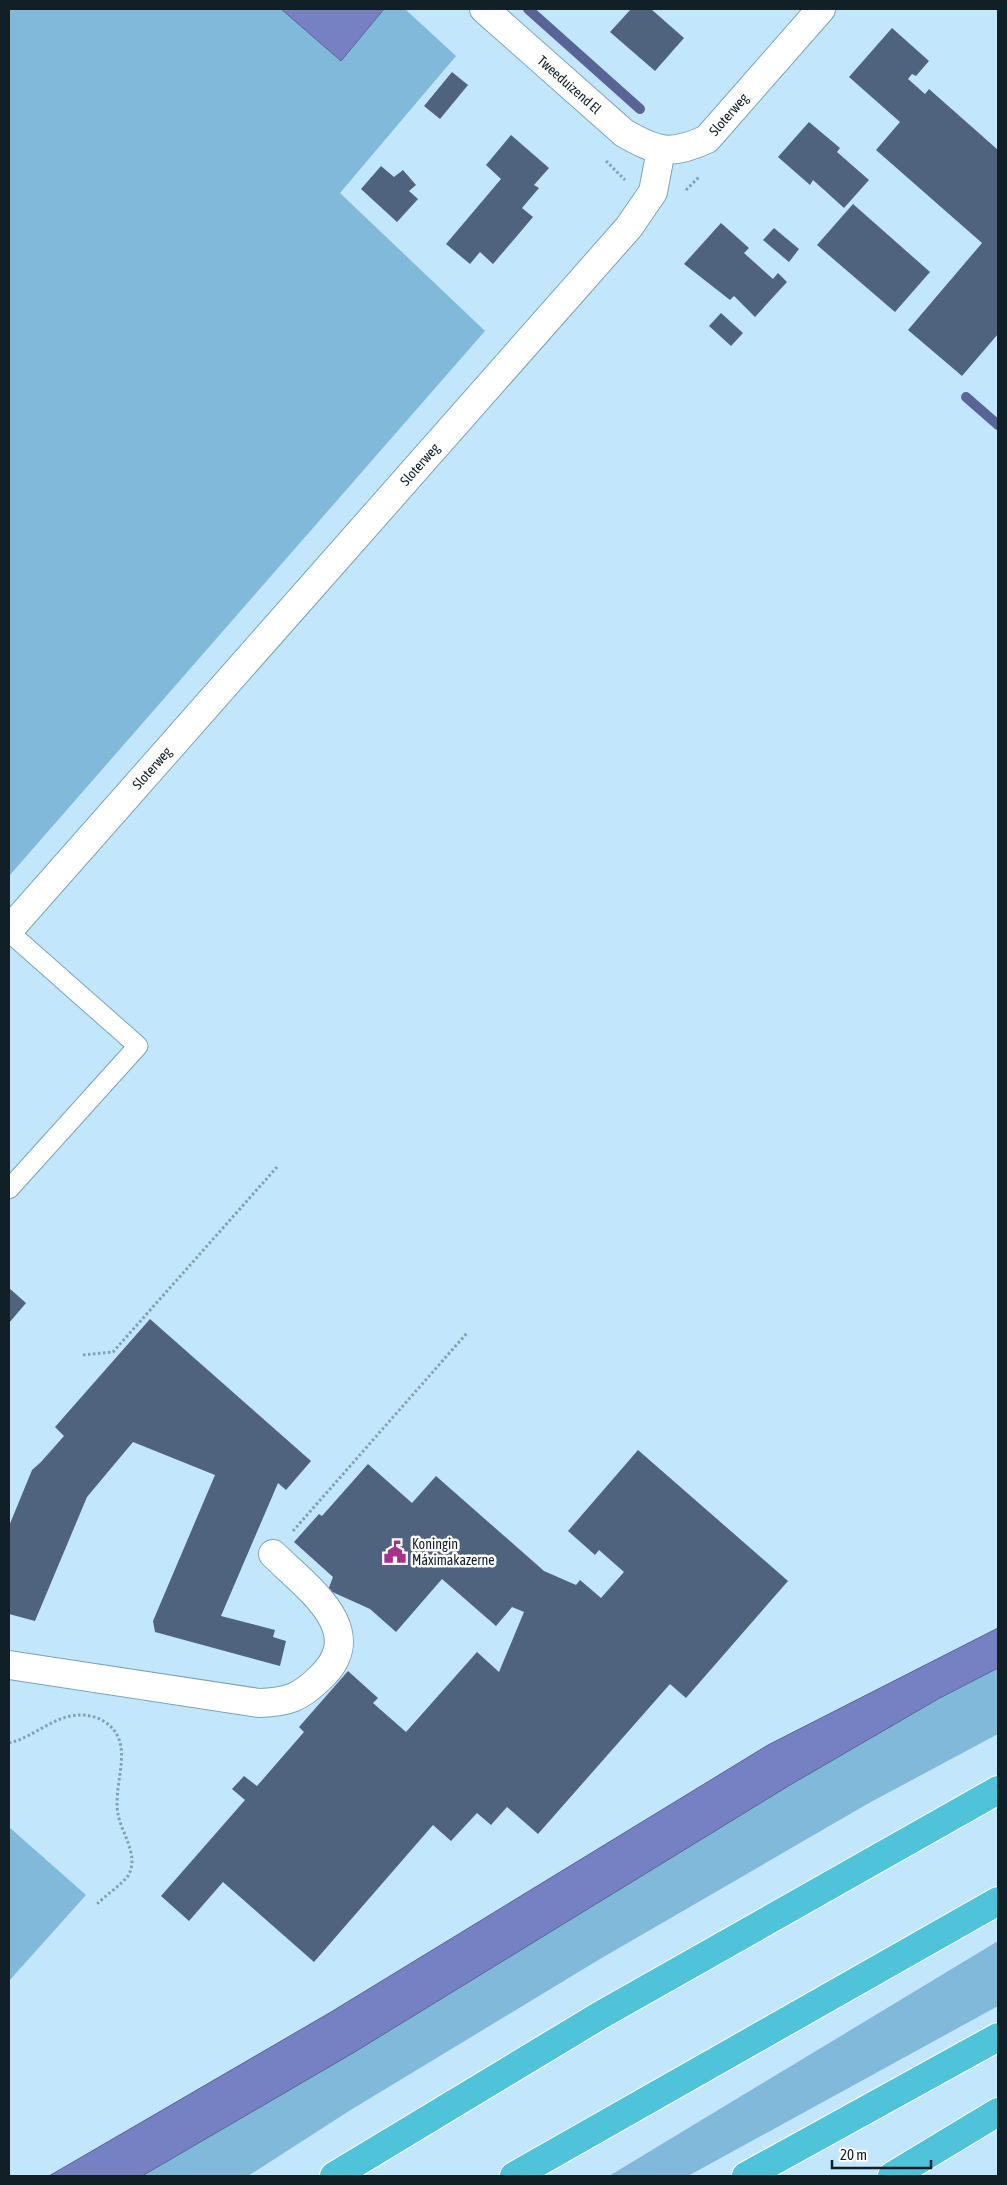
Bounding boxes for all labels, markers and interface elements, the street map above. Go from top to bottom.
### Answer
street label: Tweeduizend El [534,52,605,117]
street label: Sloterweg [706,90,751,139]
street label: Sloterweg [397,440,443,489]
street label: Sloterweg [129,744,175,792]
place label: Koningin Máximakazerne [412,1536,495,1568]
public building icon: Koningin Máximakazerne [382,1539,408,1565]
scale bar [832,2138,931,2170]
text: 20 m [840,2146,867,2163]

